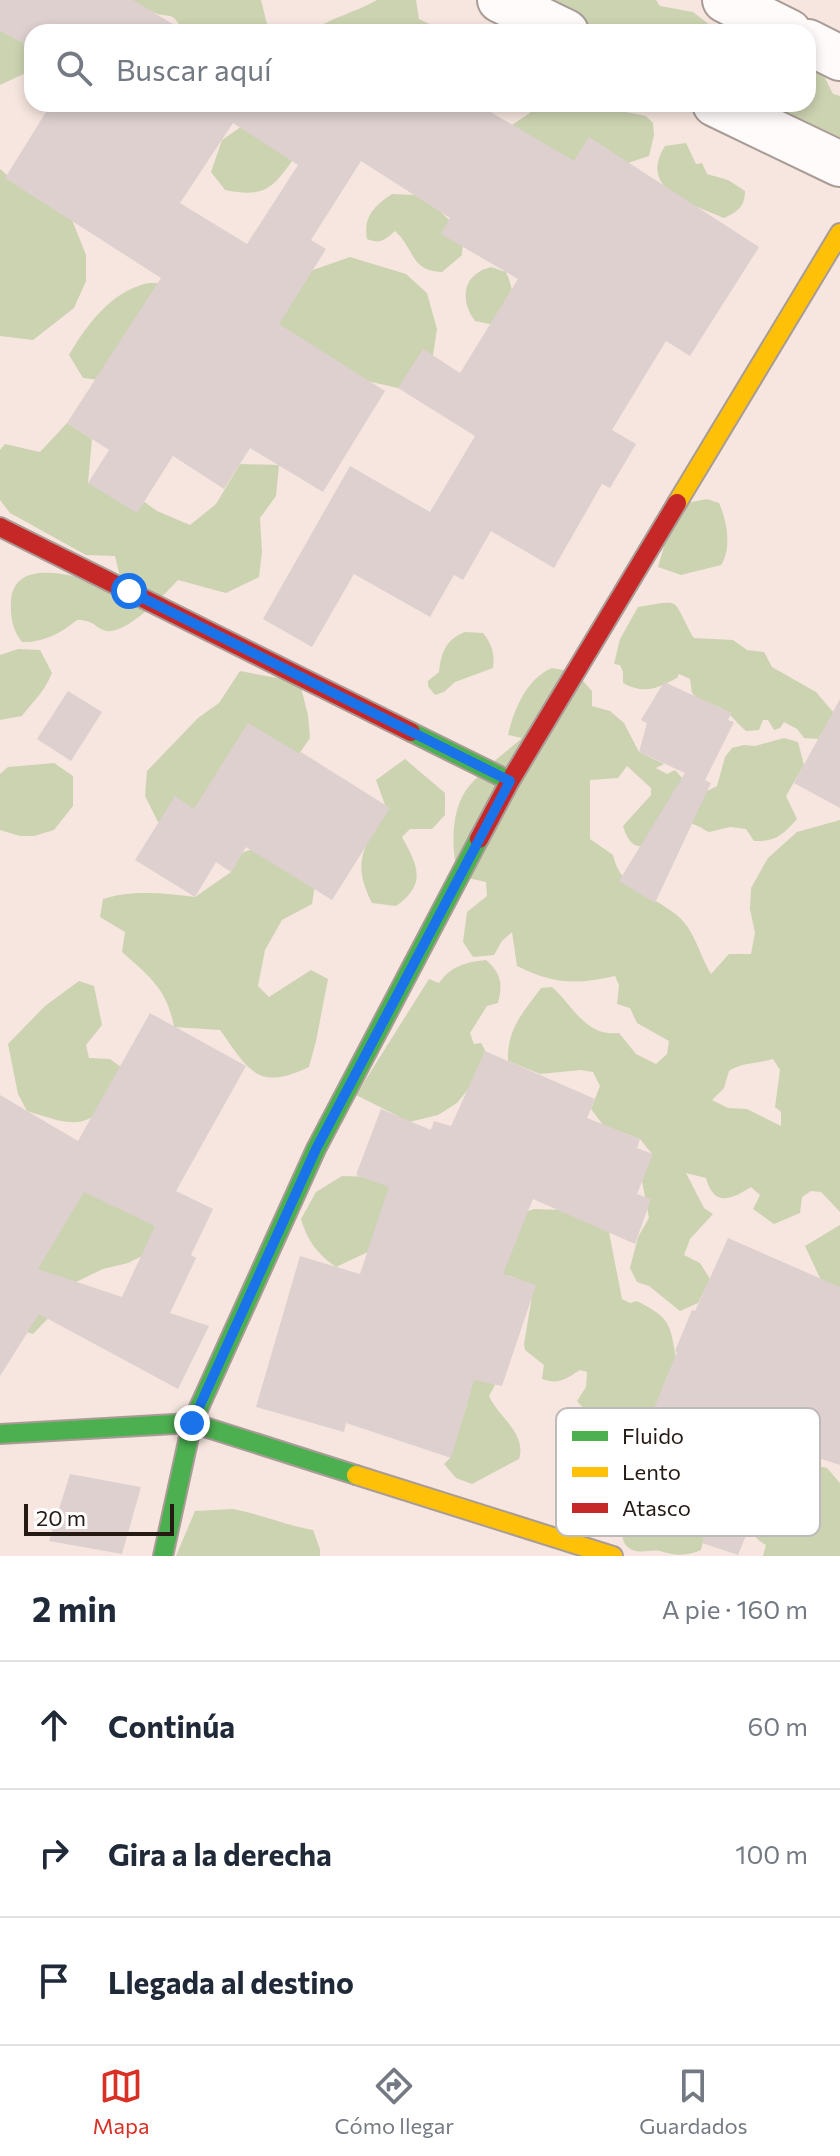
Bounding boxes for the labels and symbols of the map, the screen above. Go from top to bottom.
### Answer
route start [111,573,147,609]
route end [174,1405,210,1441]
legend [556,1408,820,1536]
text: Fluido [622,1422,684,1449]
text: Lento [622,1458,681,1485]
text: Atasco [622,1494,691,1521]
scale bar [24,1500,174,1536]

